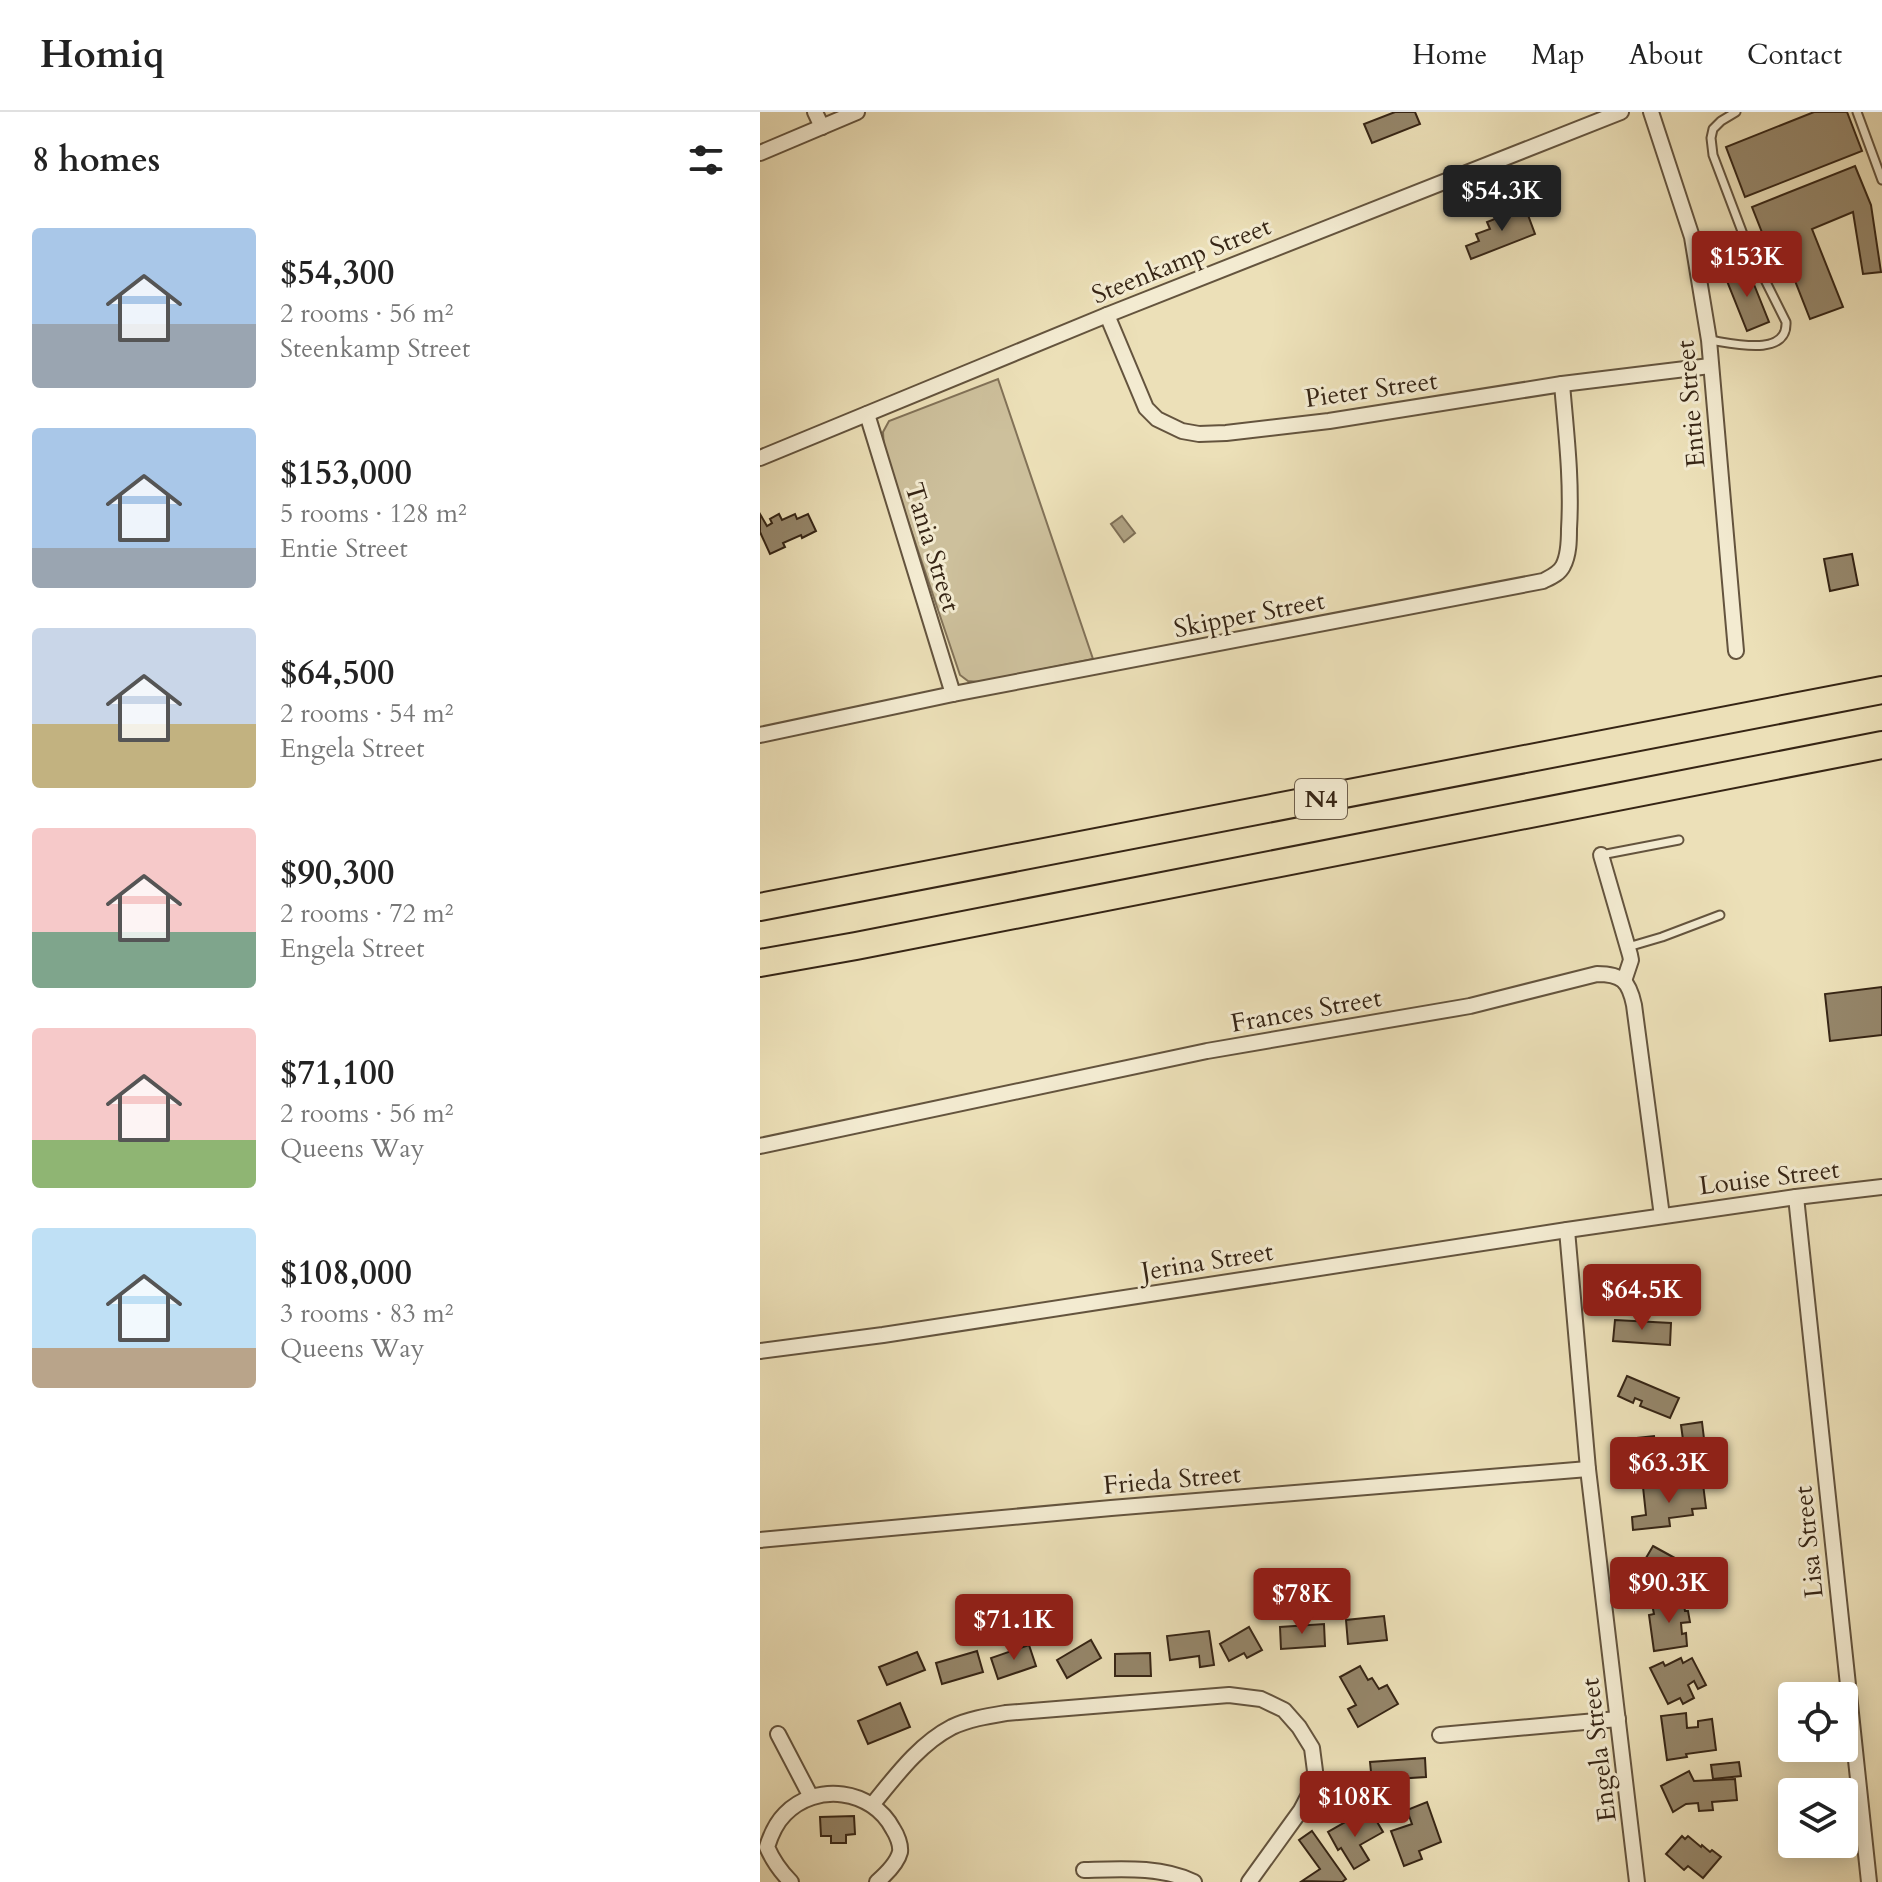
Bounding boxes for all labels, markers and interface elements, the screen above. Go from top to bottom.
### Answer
text: Homiq [40,29,164,81]
text: Home [1412,36,1487,74]
text: Map [1531,36,1585,74]
text: About [1629,36,1703,74]
text: Contact [1747,36,1842,74]
text: 8 homes [32,137,160,183]
icon: filters [684,138,728,182]
pin: $54.3K [1437,165,1567,233]
text: $54.3K [1461,173,1543,208]
street label: Steenkamp Street [1086,209,1276,312]
pin: $153K [1691,231,1803,299]
text: $153K [1710,239,1784,274]
text: $54,300 [280,250,394,296]
icon: home [96,260,192,356]
text: 2 rooms · 56 m² [280,296,453,331]
text: Steenkamp Street [280,331,470,366]
street label: Entie Street [1667,339,1713,469]
street label: Pieter Street [1303,363,1440,416]
text: $153,000 [280,450,412,496]
icon: home [96,460,192,556]
street label: Tania Street [896,478,969,616]
text: 5 rooms · 128 m² [280,496,467,531]
text: Entie Street [280,531,408,566]
street label: Skipper Street [1171,583,1327,646]
text: $64,500 [280,650,394,696]
icon: home [96,660,192,756]
text: 2 rooms · 54 m² [280,696,453,731]
text: Engela Street [280,731,425,766]
road number: N4 [1295,779,1347,819]
text: $90,300 [280,850,394,896]
icon: home [96,860,192,956]
text: 2 rooms · 72 m² [280,896,453,931]
text: Engela Street [280,931,425,966]
street label: Frances Street [1228,980,1384,1041]
text: $71,100 [280,1050,394,1096]
icon: home [96,1060,192,1156]
text: 2 rooms · 56 m² [280,1096,453,1131]
text: Queens Way [280,1131,424,1166]
street label: Louise Street [1697,1152,1841,1203]
street label: Jerina Street [1135,1234,1275,1290]
text: $108,000 [280,1250,412,1296]
icon: home [96,1260,192,1356]
pin: $64.5K [1577,1264,1707,1332]
text: $64.5K [1601,1272,1683,1307]
text: 3 rooms · 83 m² [280,1296,453,1331]
text: Queens Way [280,1331,424,1366]
pin: $63.3K [1604,1437,1734,1505]
text: $63.3K [1628,1445,1710,1480]
street label: Frieda Street [1102,1456,1242,1503]
street label: Lisa Street [1785,1484,1832,1600]
pin: $90.3K [1604,1557,1734,1625]
text: $90.3K [1628,1565,1710,1600]
pin: $78K [1255,1568,1349,1636]
text: $78K [1271,1576,1333,1611]
pin: $71.1K [949,1594,1079,1662]
text: $71.1K [973,1602,1055,1637]
street label: Engela Street [1572,1676,1625,1824]
map controls [1778,1682,1858,1858]
button: locate [1778,1682,1858,1762]
pin: $108K [1299,1771,1411,1839]
button: layers [1778,1778,1858,1858]
text: $108K [1318,1779,1392,1814]

